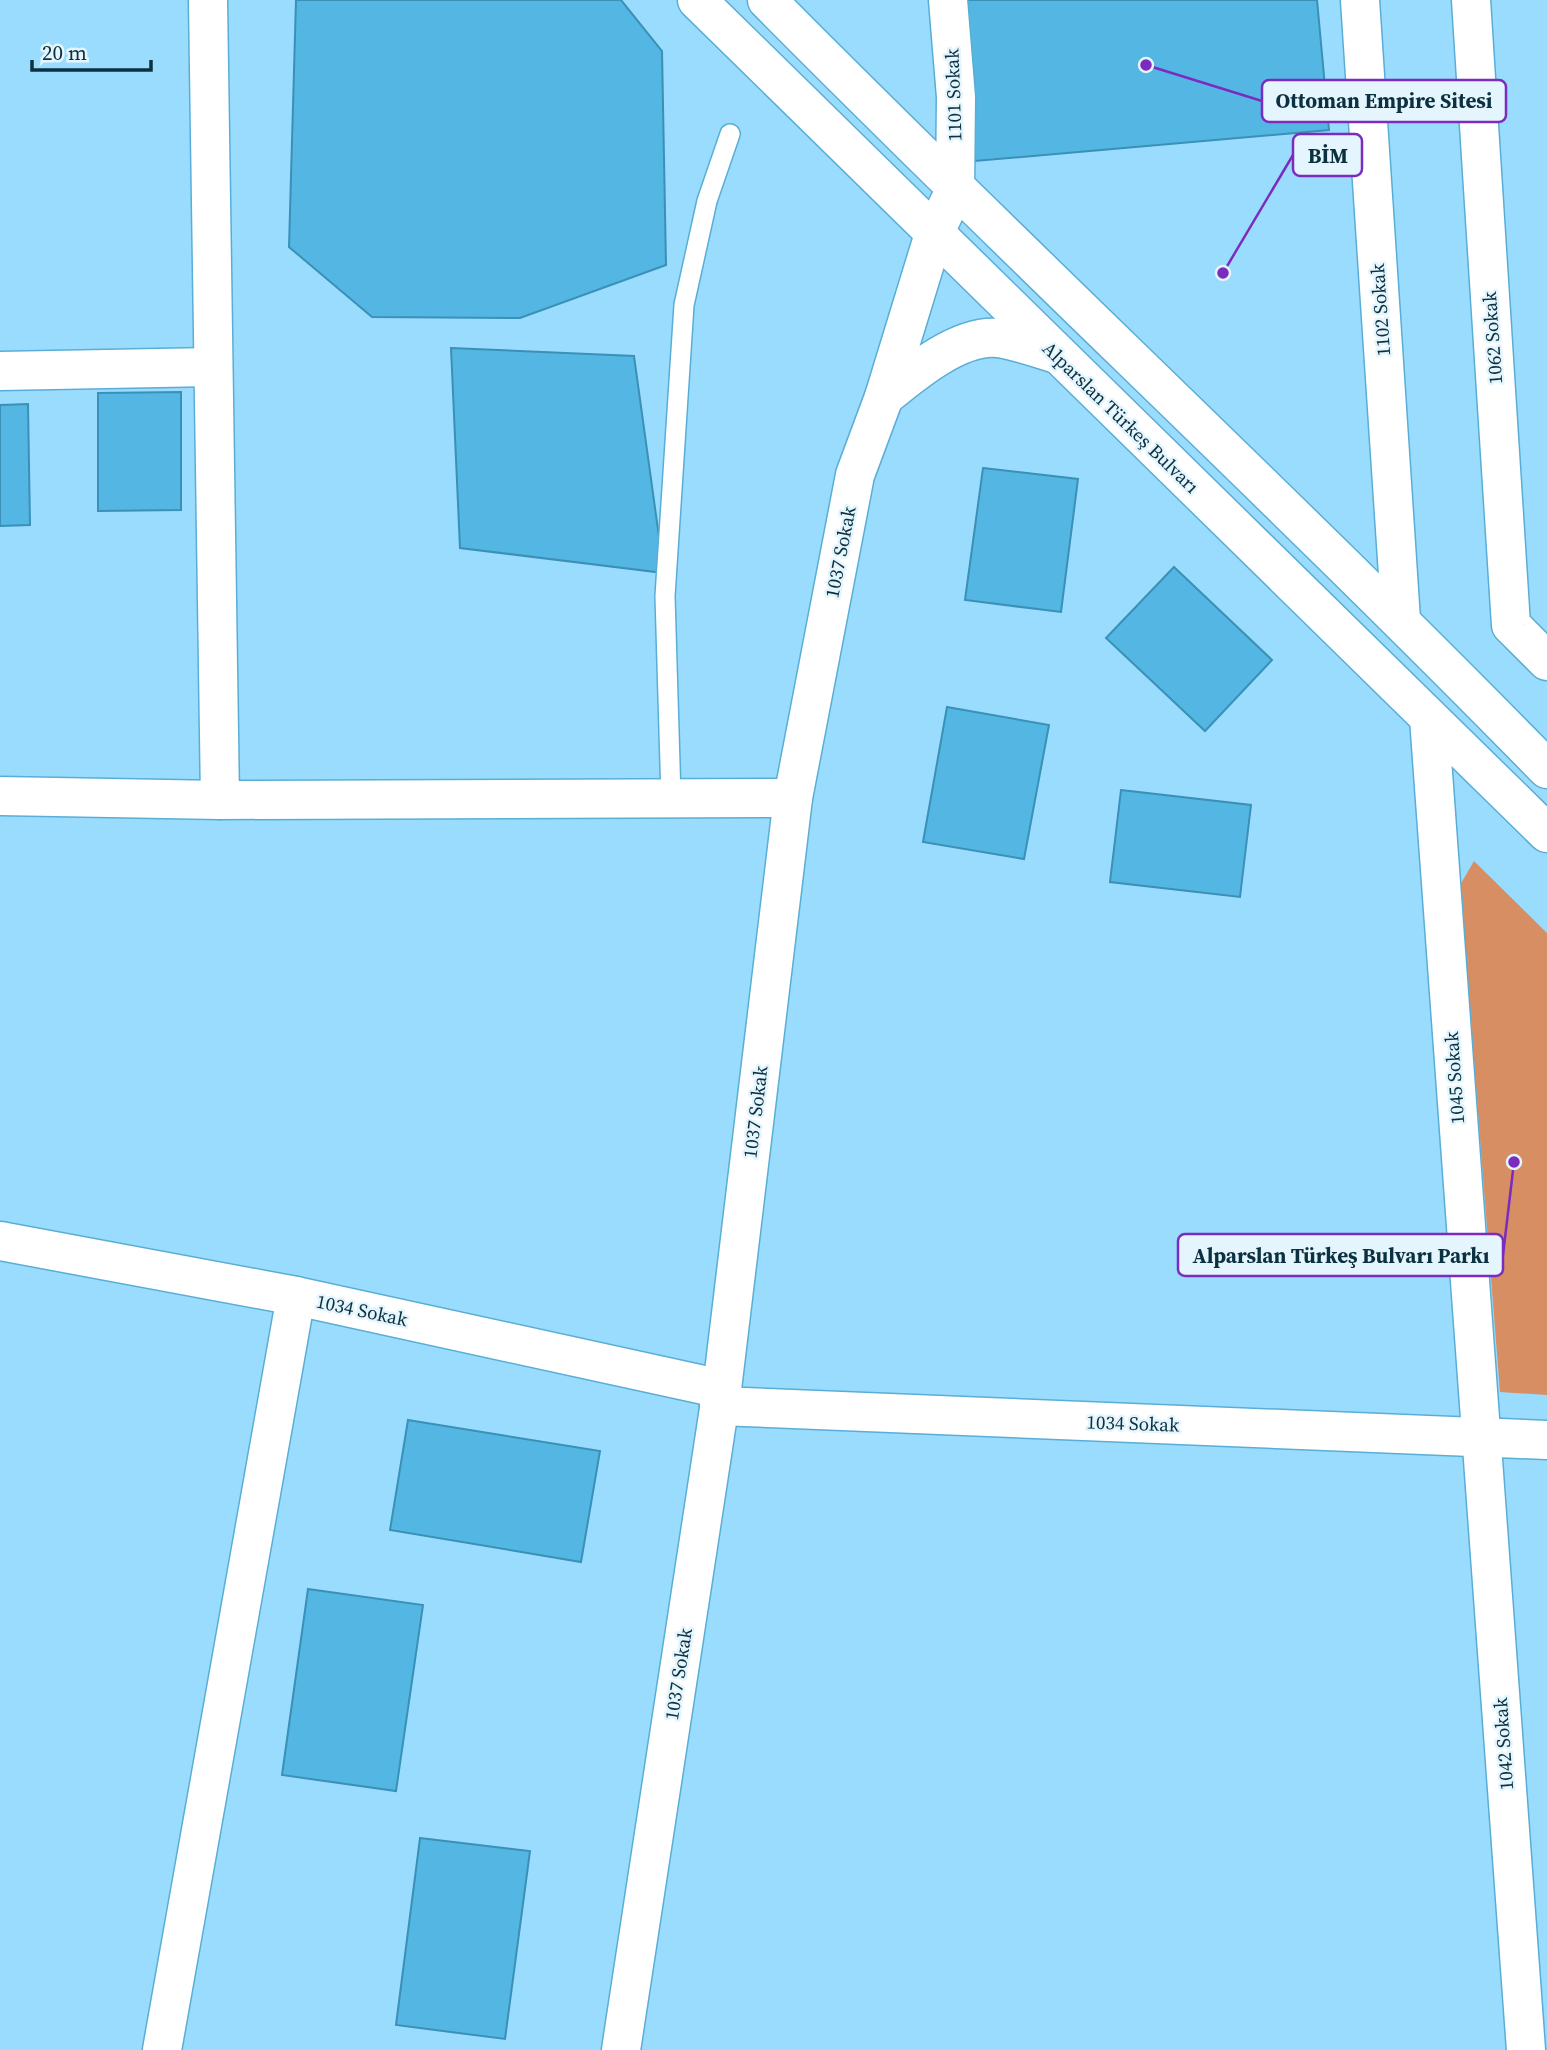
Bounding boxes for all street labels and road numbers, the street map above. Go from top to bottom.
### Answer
street label: 1101 Sokak [938,48,968,142]
street label: 1102 Sokak [1364,262,1396,357]
street label: 1062 Sokak [1476,290,1508,385]
street label: Alparslan Türkeş Bulvarı [1037,335,1205,499]
street label: 1037 Sokak [818,503,862,600]
street label: 1045 Sokak [1438,1030,1470,1125]
street label: 1037 Sokak [736,1064,774,1160]
street label: 1034 Sokak [314,1288,411,1332]
street label: 1034 Sokak [1086,1408,1180,1438]
street label: 1037 Sokak [658,1626,698,1722]
street label: 1042 Sokak [1487,1696,1519,1791]

